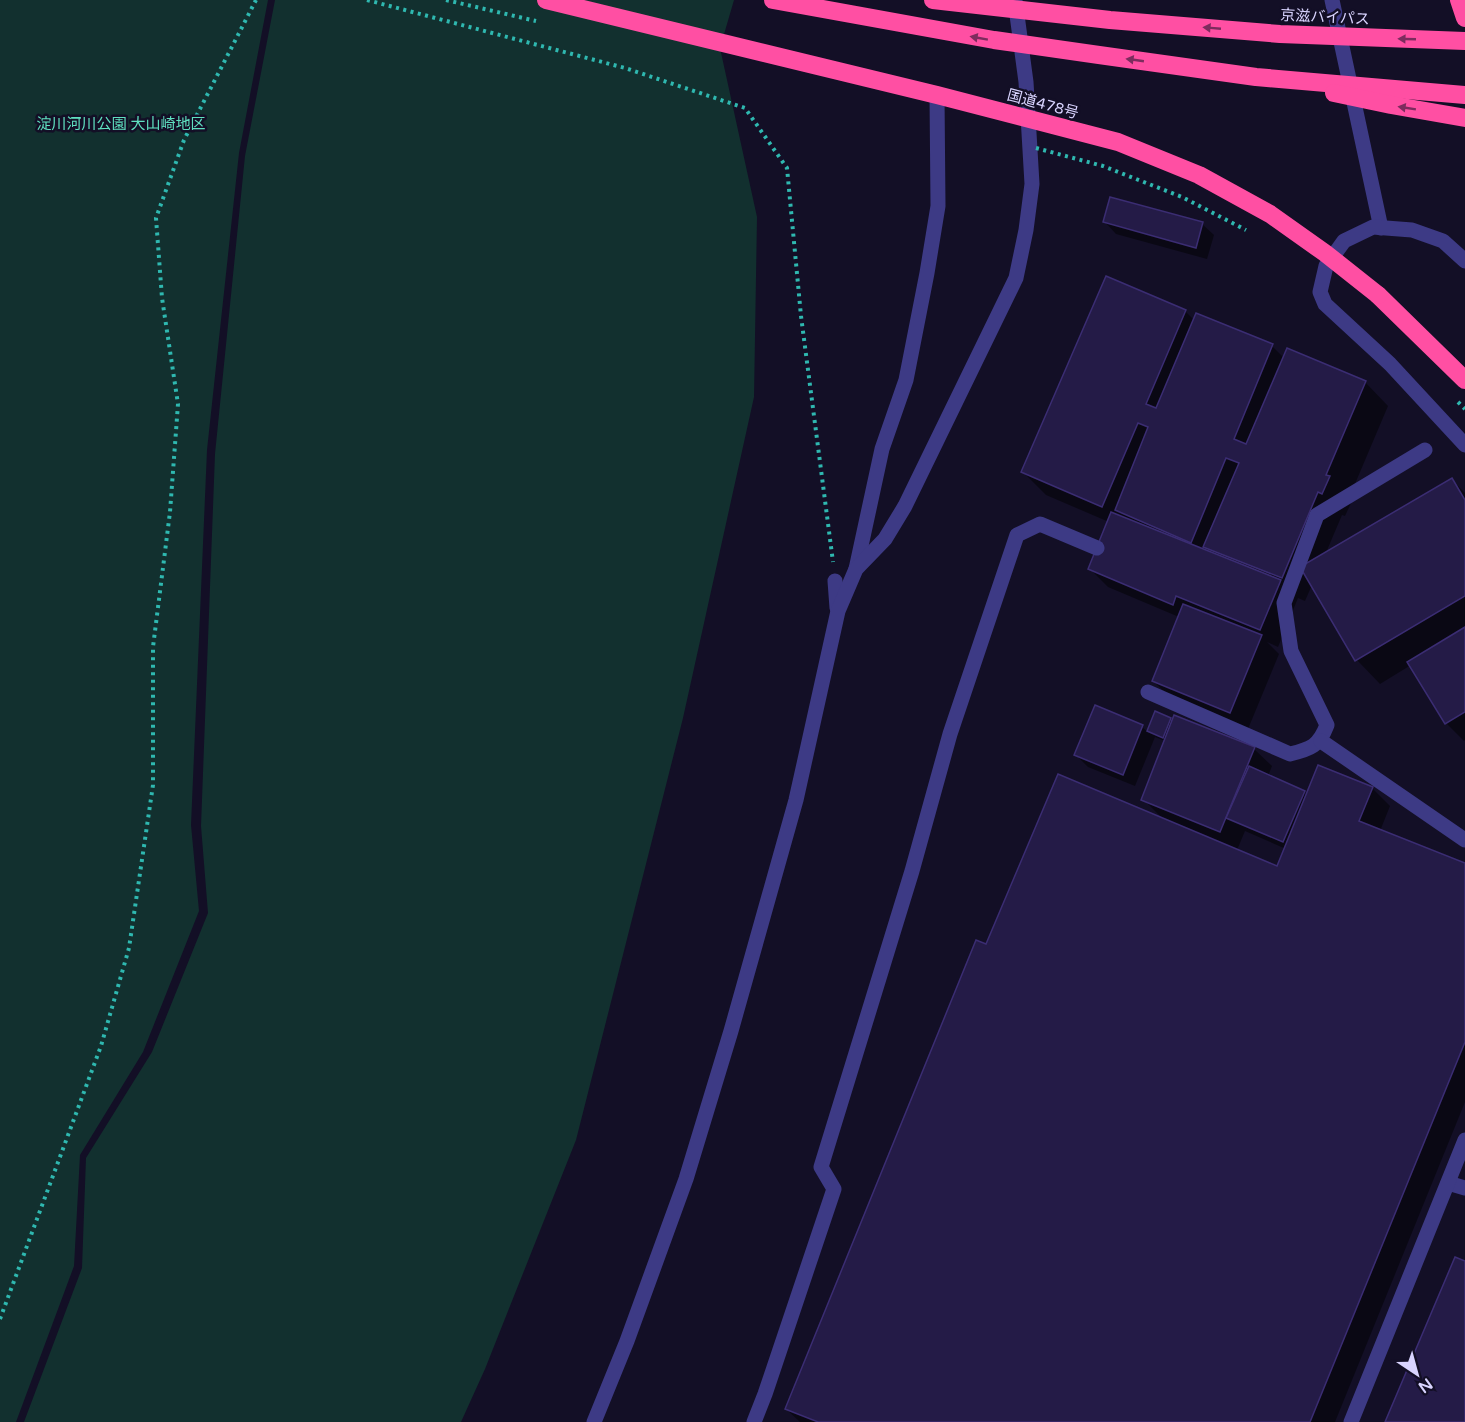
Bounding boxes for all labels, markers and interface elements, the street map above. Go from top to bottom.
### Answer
street label: 京滋バイパス [1280,6,1370,28]
one-way arrow [1202,23,1221,33]
one-way arrow [969,33,988,42]
one-way arrow [1397,34,1416,44]
one-way arrow [1126,56,1145,65]
street label: 国道478号 [1005,86,1081,122]
one-way arrow [1398,103,1417,112]
park label: 淀川河川公園 大山崎地区 [37,115,205,133]
north arrow [1387,1344,1447,1404]
text: N [1414,1373,1436,1397]

